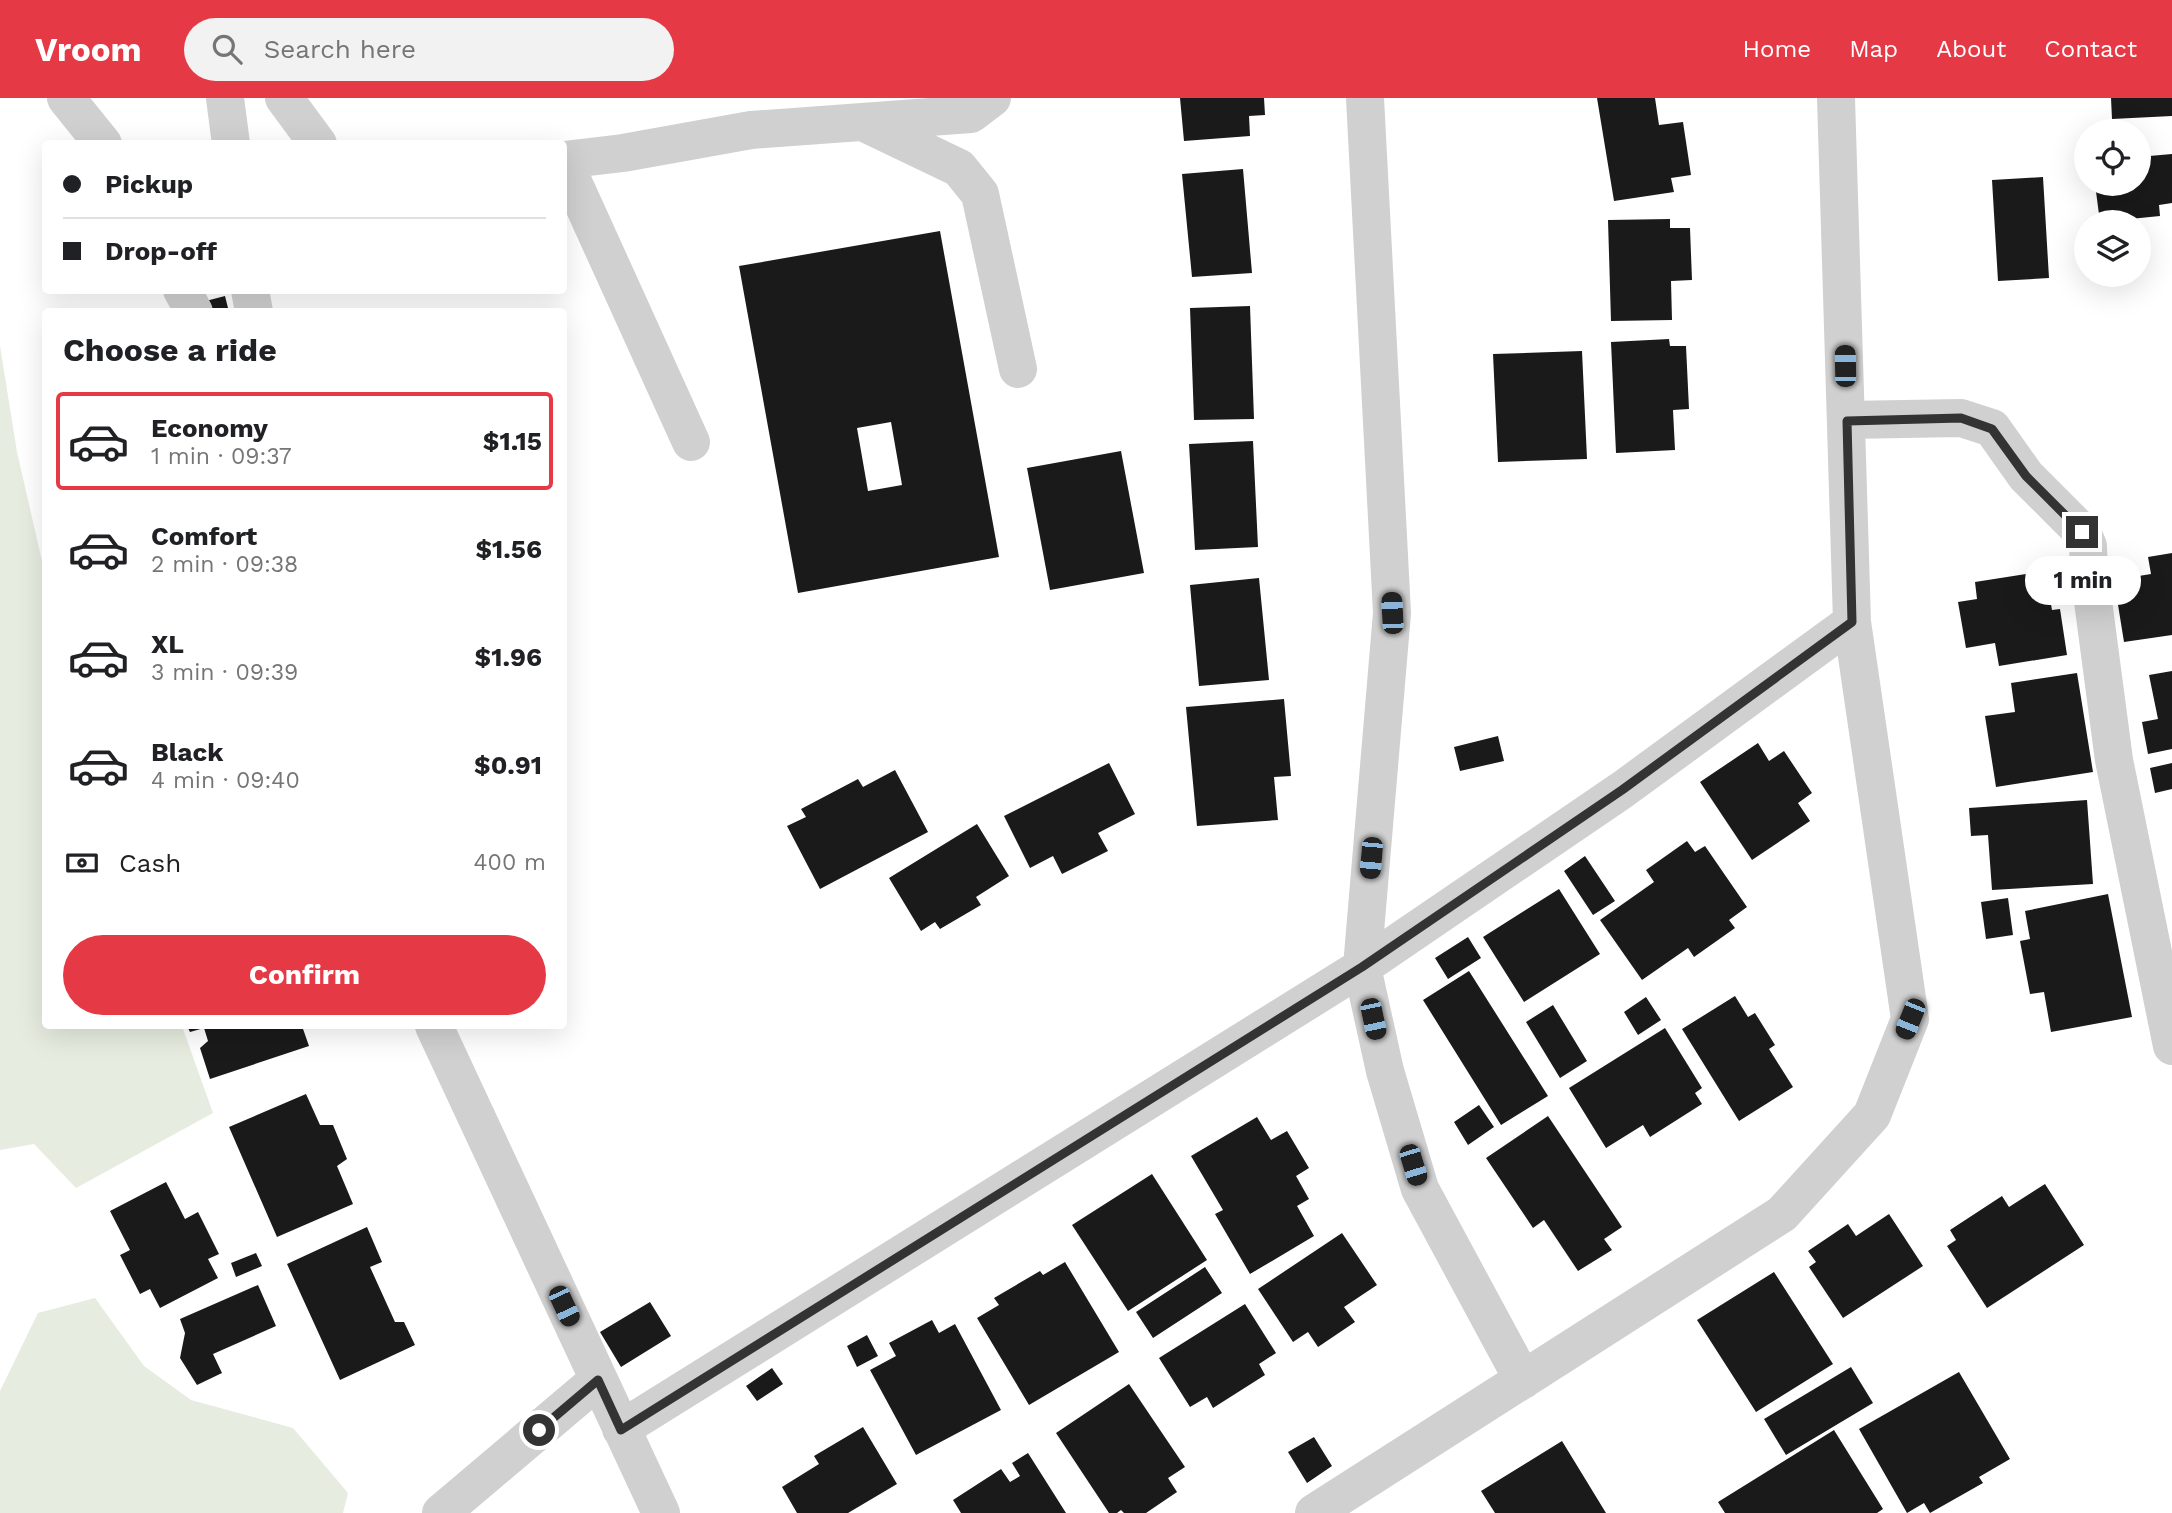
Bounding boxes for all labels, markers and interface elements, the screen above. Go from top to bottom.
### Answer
search box [184,18,674,81]
text: Vroom [35,30,142,69]
icon: search [208,30,246,68]
text: Search here [264,34,416,64]
text: Home [1743,35,1811,63]
text: Map [1849,35,1898,63]
text: About [1936,35,2006,63]
text: Contact [2044,35,2137,63]
map controls [2074,119,2151,287]
button: locate [2074,119,2151,196]
text: Pickup [105,169,193,199]
button: layers [2074,210,2151,287]
text: Drop-off [105,236,217,266]
text: Choose a ride [63,331,277,369]
car [1835,345,1856,387]
icon: car [67,410,130,473]
text: Economy [151,413,268,443]
text: $1.15 [483,426,542,456]
text: 1 min · 09:37 [151,443,292,470]
route end [2066,516,2098,548]
icon: car [67,518,130,581]
text: Comfort [151,521,257,551]
text: $1.56 [475,534,542,564]
text: 2 min · 09:38 [151,551,298,578]
callout: 1 min [2024,556,2140,606]
text: 1 min [2053,567,2113,594]
car [1381,591,1404,635]
icon: car [67,626,130,689]
text: XL [151,629,184,659]
text: $1.96 [475,642,542,672]
text: 3 min · 09:39 [151,659,298,686]
icon: car [67,734,130,797]
text: Black [151,737,223,767]
text: $0.91 [474,750,542,780]
text: 4 min · 09:40 [151,767,300,794]
car [1359,836,1384,880]
icon: cash [63,844,101,882]
text: Cash [119,848,181,878]
text: 400 m [474,849,546,876]
button: Confirm [63,935,546,1015]
car [1359,996,1388,1042]
car [1893,996,1928,1042]
car [1397,1142,1430,1188]
car [546,1283,583,1329]
route start [523,1414,555,1446]

